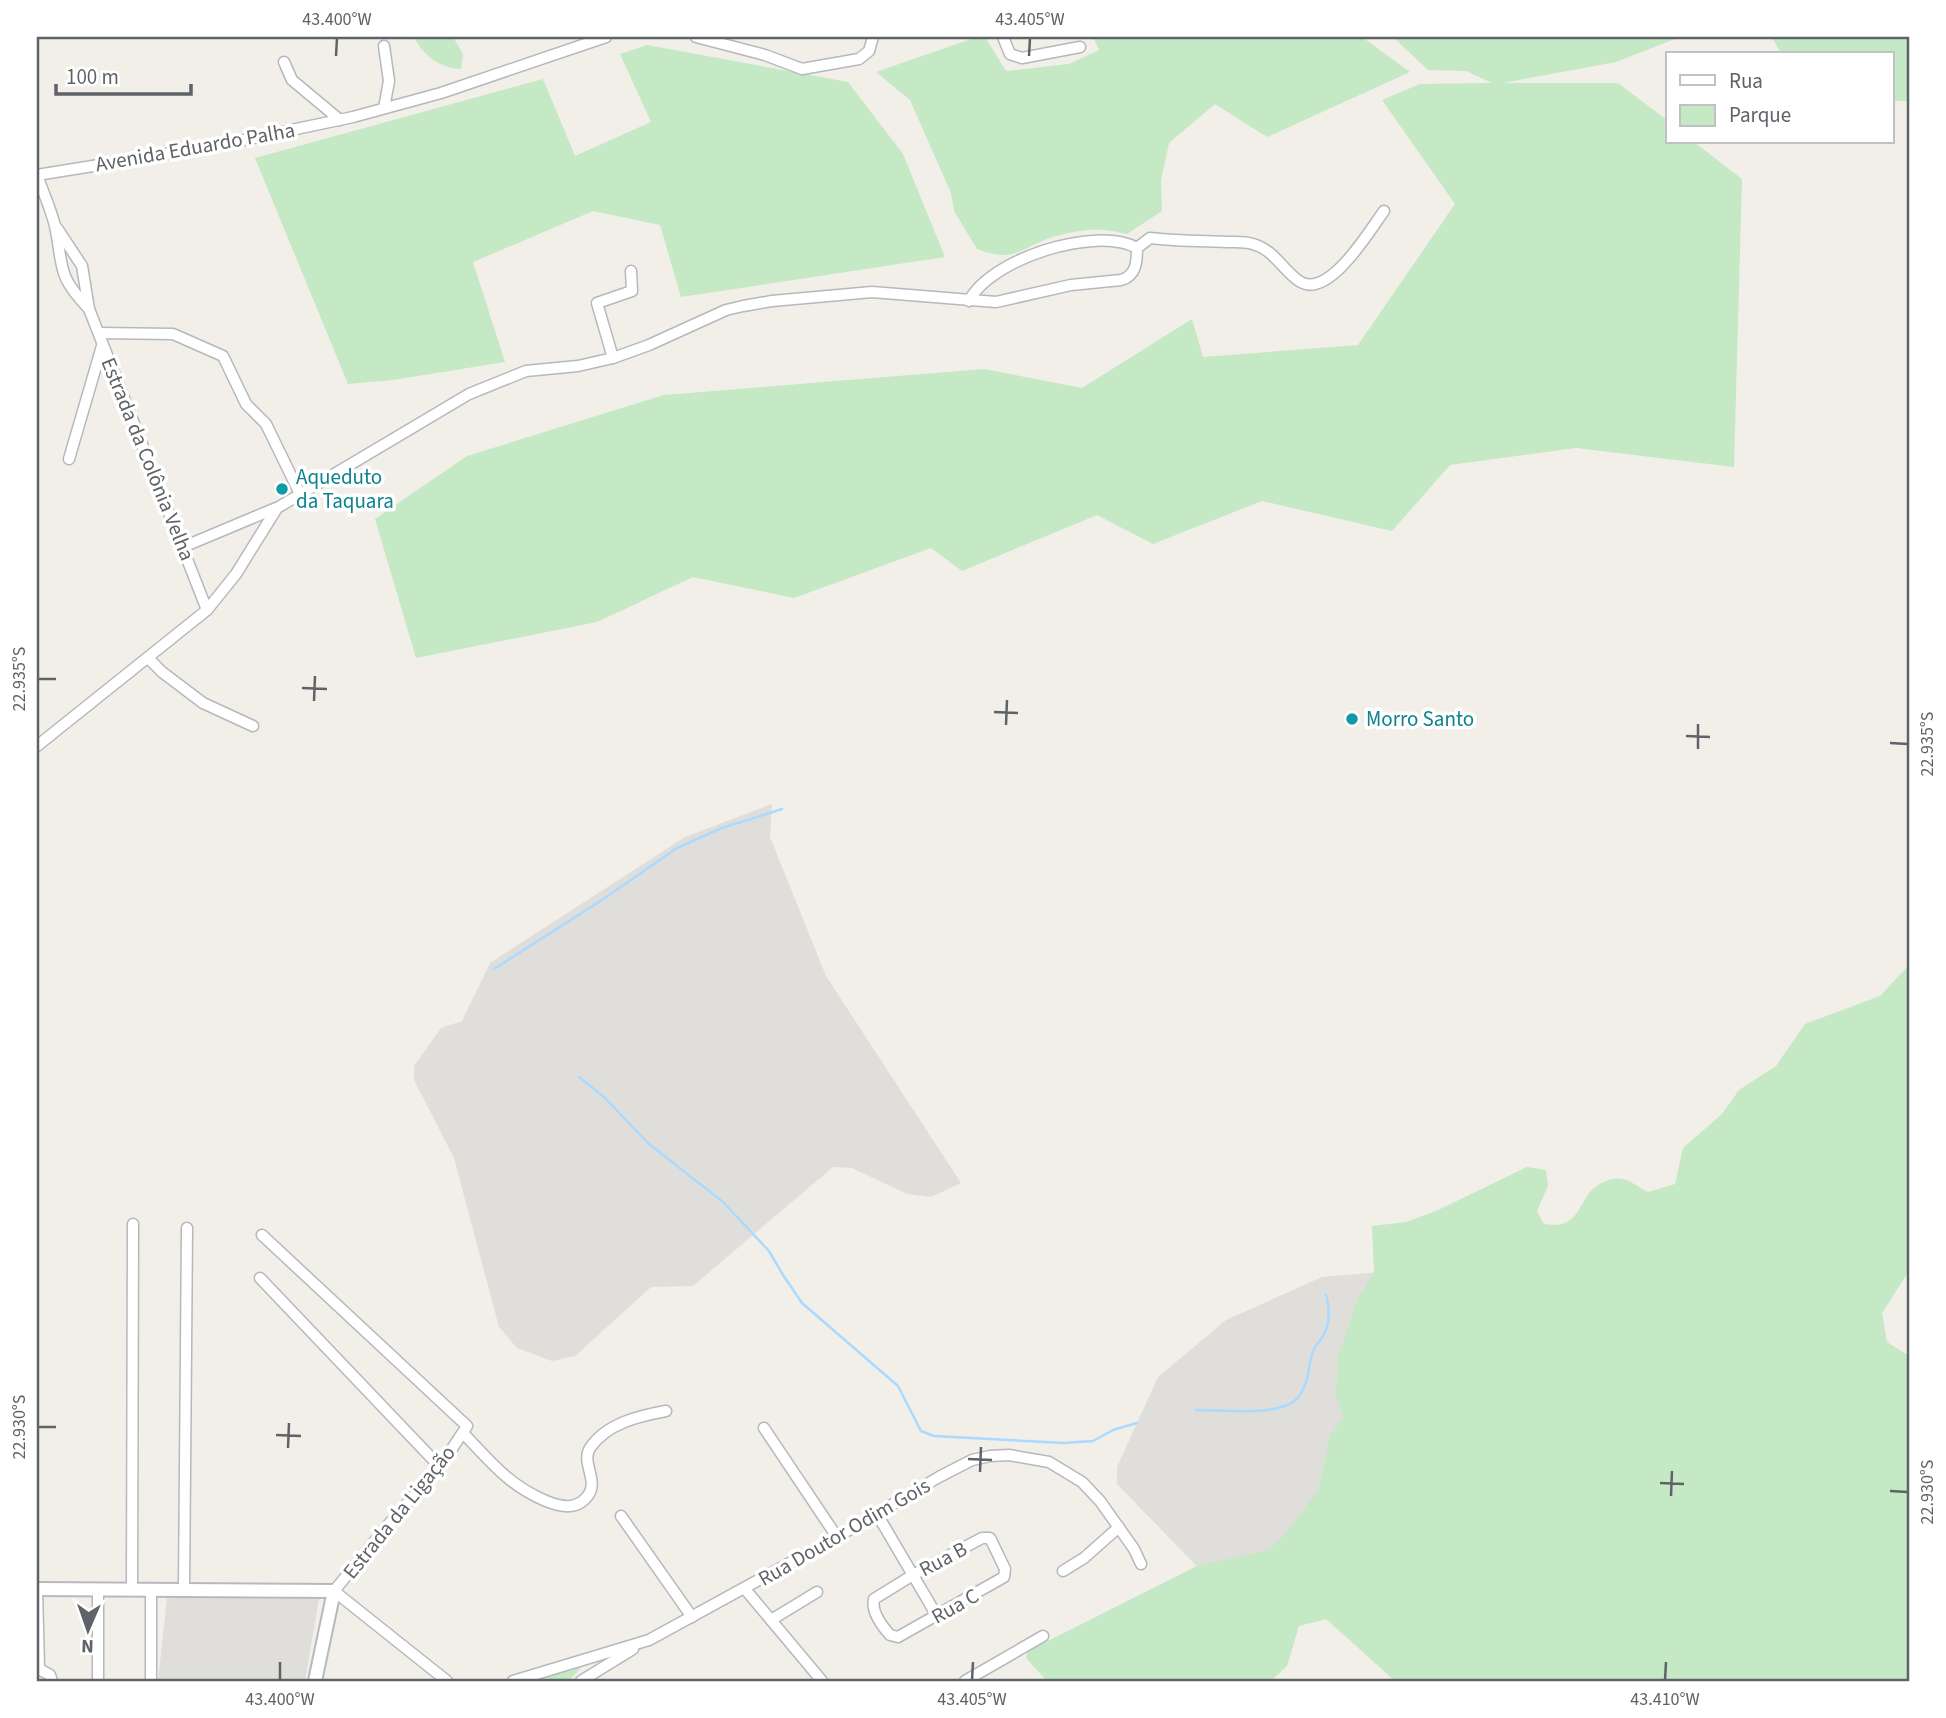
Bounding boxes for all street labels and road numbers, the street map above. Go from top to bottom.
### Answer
street label: Avenida Eduardo Palha [93,115,297,179]
street label: Estrada da Colônia Velha [94,353,202,565]
street label: Estrada da Ligação [336,1439,462,1585]
street label: Rua Doutor Odim Gois [752,1470,936,1594]
street label: Rua B [914,1534,972,1584]
street label: Rua C [926,1581,984,1631]

